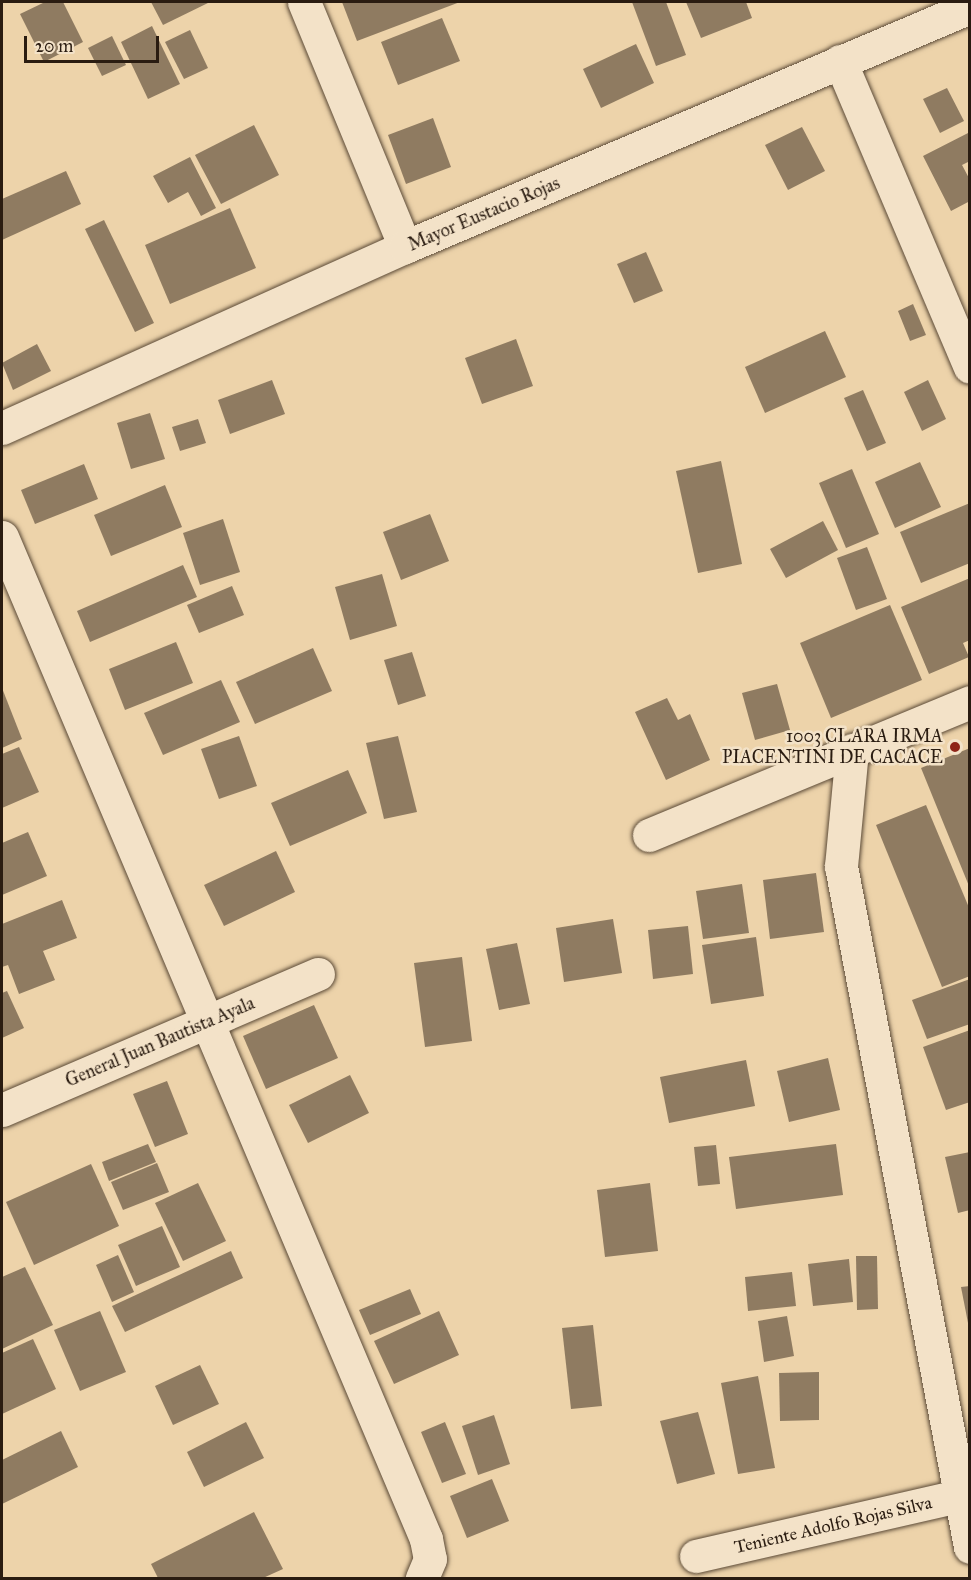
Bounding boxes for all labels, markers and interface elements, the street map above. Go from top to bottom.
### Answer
scale bar [27,24,162,62]
text: 20 m [35,35,73,57]
street label: Mayor Eustacio Rojas [405,172,563,256]
place label: 1003 CLARA IRMA PIACENTINI DE CACACE [722,726,943,768]
marker: 1003 CLARA IRMA PIACENTINI DE CACACE [948,740,962,754]
street label: General Juan Bautista Ayala [62,992,258,1092]
street label: Teniente Adolfo Rojas Silva [732,1492,934,1558]

